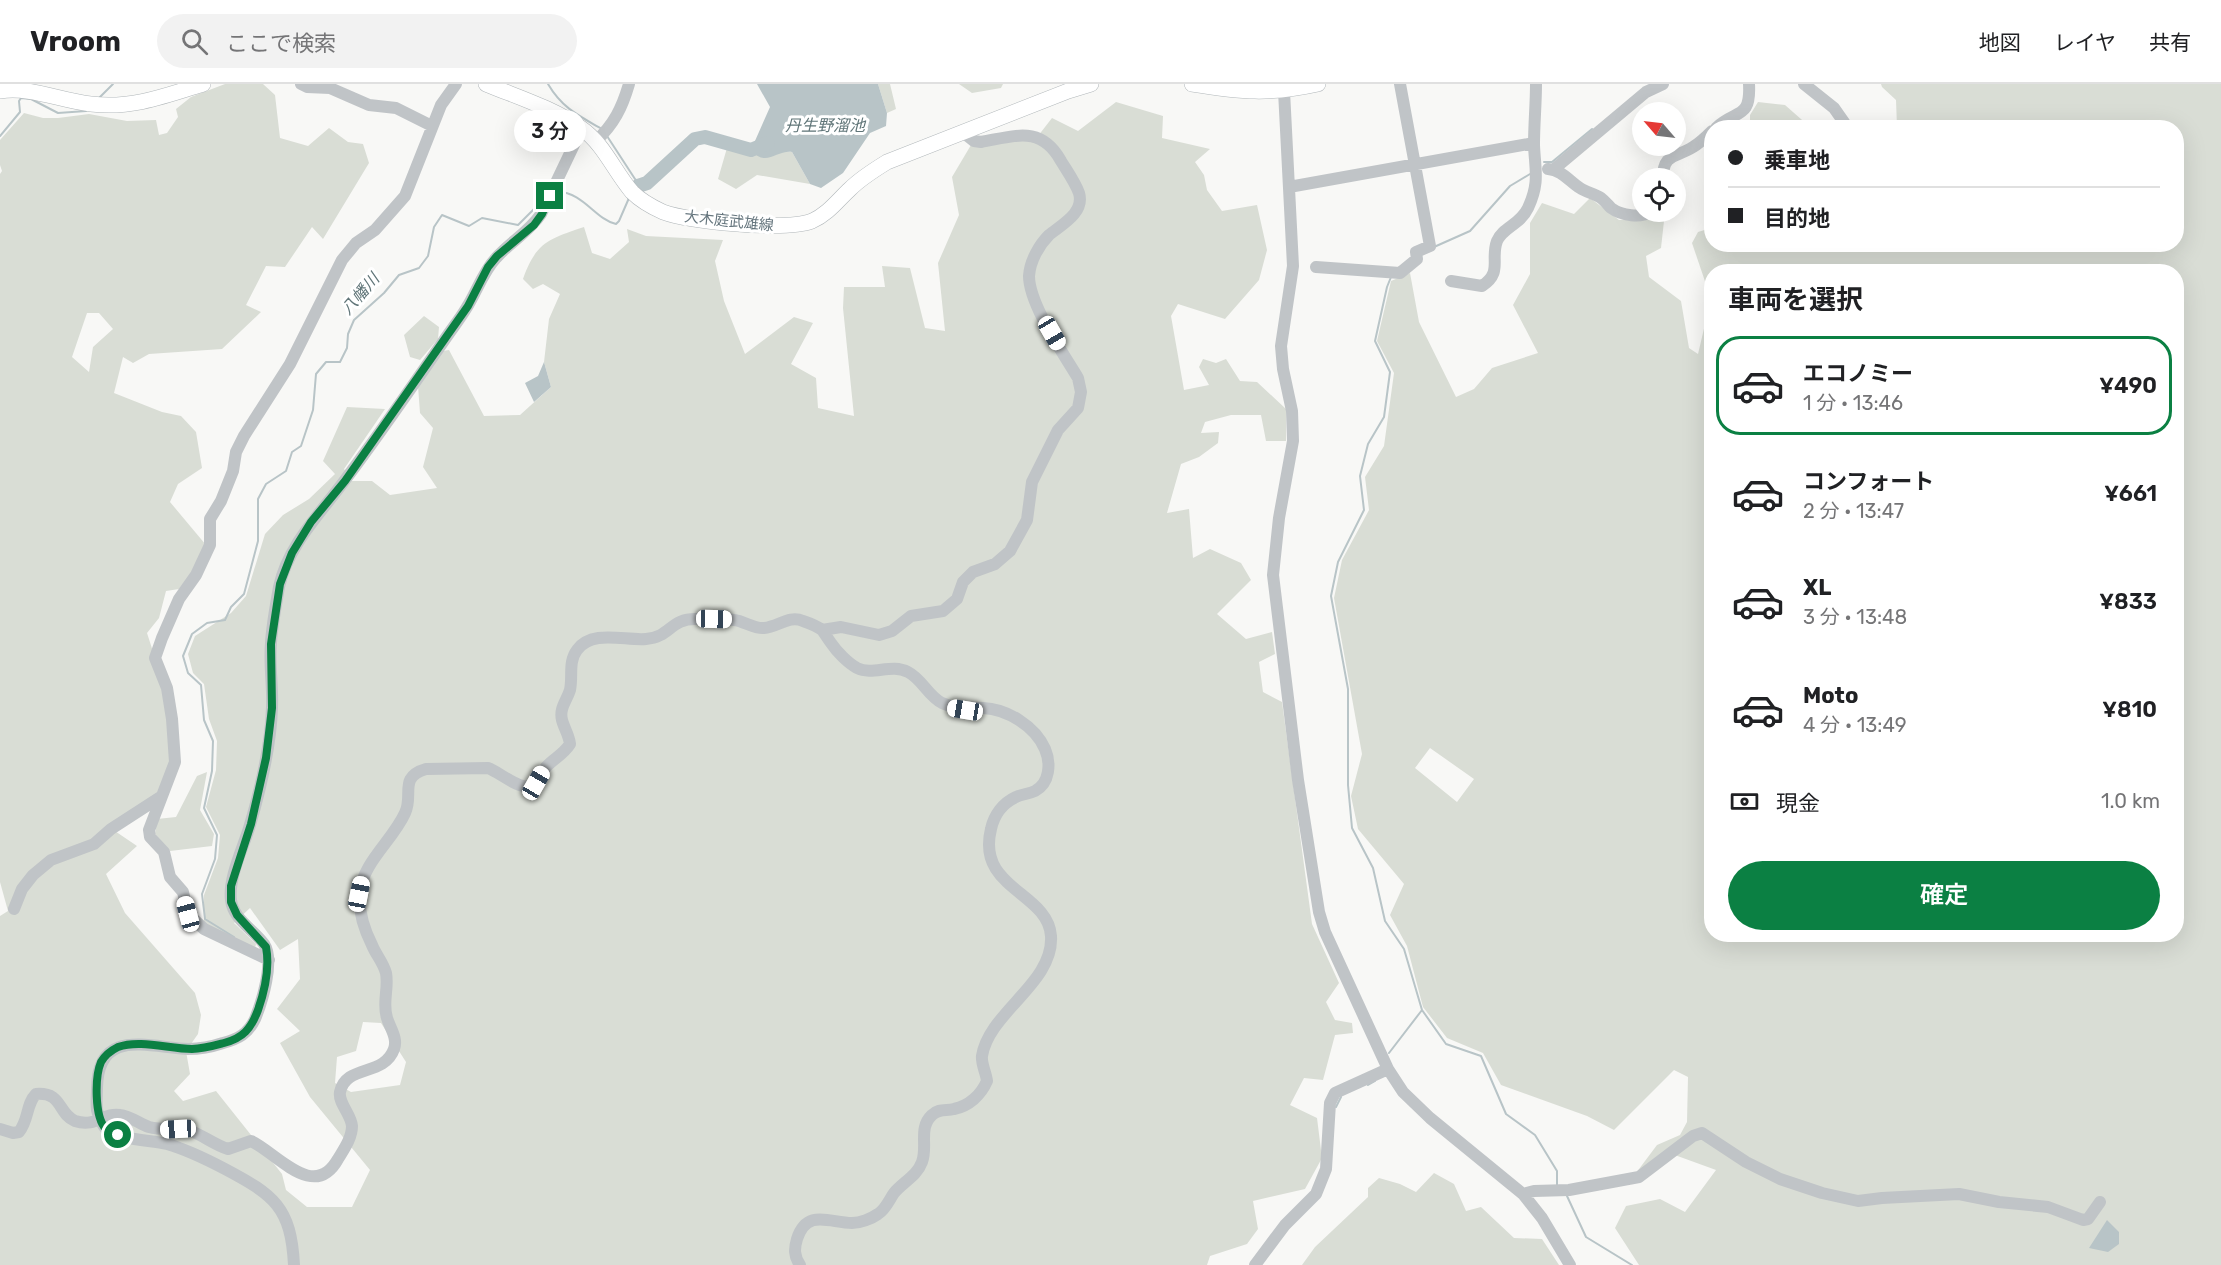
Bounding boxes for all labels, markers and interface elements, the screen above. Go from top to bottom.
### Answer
search box [157,14,577,68]
text: Vroom [30,25,121,58]
icon: search [178,25,211,58]
text: ここで検索 [226,30,336,57]
text: 地図 [1979,30,2021,55]
text: レイヤ [2054,30,2116,55]
text: 共有 [2149,30,2191,55]
north arrow [1632,102,1686,156]
map controls [1632,102,1686,222]
callout: 3 分 [514,109,586,151]
water label: 丹生野溜池 [785,116,867,135]
text: 3 分 [531,119,569,143]
text: 乗車地 [1764,147,1830,174]
button: locate [1632,168,1686,222]
route end [536,182,563,209]
text: 目的地 [1764,205,1830,232]
street label: 大木庭武雄線 [683,207,775,235]
water label: 八幡川 [337,268,384,318]
text: 車両を選択 [1728,284,1863,316]
car [1035,313,1069,353]
icon: car [1731,359,1785,413]
text: エコノミー [1803,360,1913,387]
text: ¥490 [2099,372,2157,399]
text: 1 分 · 13:46 [1803,391,1903,415]
icon: car [1731,467,1785,521]
text: コンフォート [1803,468,1934,495]
text: ¥661 [2104,480,2157,507]
text: 2 分 · 13:47 [1803,499,1904,523]
text: XL [1803,574,1831,601]
icon: car [1731,575,1785,629]
text: ¥833 [2099,588,2157,615]
text: 3 分 · 13:48 [1803,605,1907,629]
car [696,610,732,628]
text: Moto [1803,682,1858,709]
icon: car [1731,683,1785,737]
text: ¥810 [2102,696,2157,723]
car [946,698,984,722]
text: 4 分 · 13:49 [1803,713,1907,737]
car [519,763,553,803]
icon: cash [1728,785,1761,818]
text: 1.0 km [2101,789,2160,813]
text: 現金 [1776,790,1820,817]
button: 確定 [1728,861,2160,930]
car [347,875,371,913]
car [175,894,201,934]
car [160,1119,196,1139]
route start [104,1121,131,1148]

